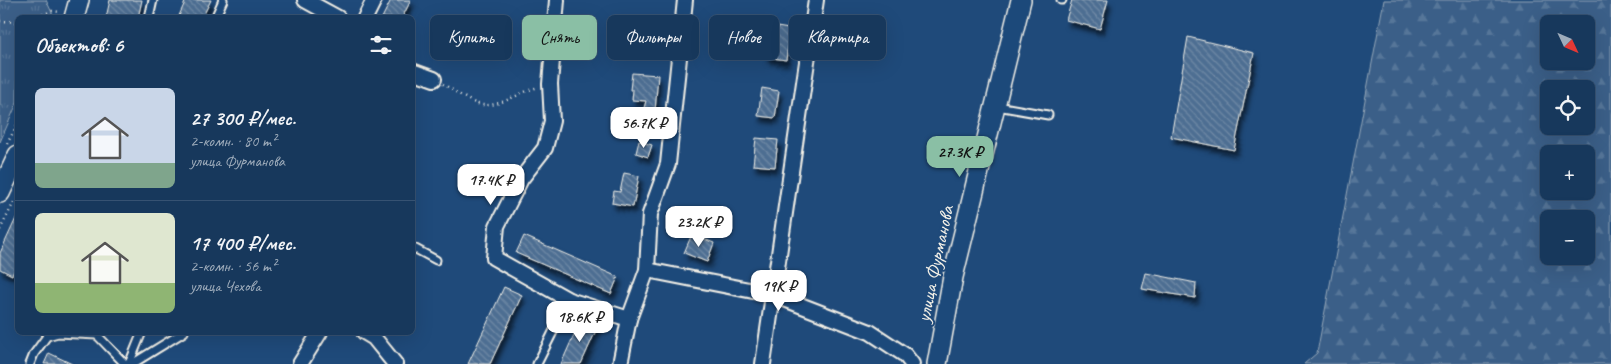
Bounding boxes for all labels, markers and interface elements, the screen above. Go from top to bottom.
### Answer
chip: Купить [430,15,512,60]
chip: Снять [522,15,597,60]
chip: Фильтры [607,15,699,60]
chip: Новое [709,15,779,60]
chip: Квартира [789,15,886,60]
north arrow [1540,15,1595,70]
map controls [1540,15,1595,265]
icon: filters [367,31,395,59]
text: Объектов: 6 [35,32,123,58]
button: locate [1540,80,1595,135]
text: 27 300 ₽/мес. [190,105,296,131]
pin: 56.7K ₽ [598,106,690,149]
icon: home [75,108,135,168]
text: 56.7K ₽ [621,113,667,133]
text: 2-комн. · 80 m² [190,131,276,151]
pin: 27.3K ₽ [914,136,1006,178]
text: 27.3K ₽ [938,142,982,162]
button: + [1540,145,1595,200]
text: улица Фурманова [190,151,285,171]
pin: 17.4K ₽ [445,164,537,206]
text: 17.4K ₽ [469,170,513,190]
street label: улица Фурманова [910,202,960,326]
pin: 23.2K ₽ [653,206,745,248]
button: − [1540,210,1595,265]
text: 23.2K ₽ [676,212,722,232]
text: 17 400 ₽/мес. [190,230,296,256]
icon: home [75,233,135,293]
text: 2-комн. · 56 m² [190,256,276,276]
pin: 19K ₽ [744,270,814,312]
text: улица Чехова [190,276,261,296]
text: 19K ₽ [762,276,796,296]
pin: 18.6K ₽ [534,300,626,343]
text: 18.6K ₽ [557,307,603,327]

